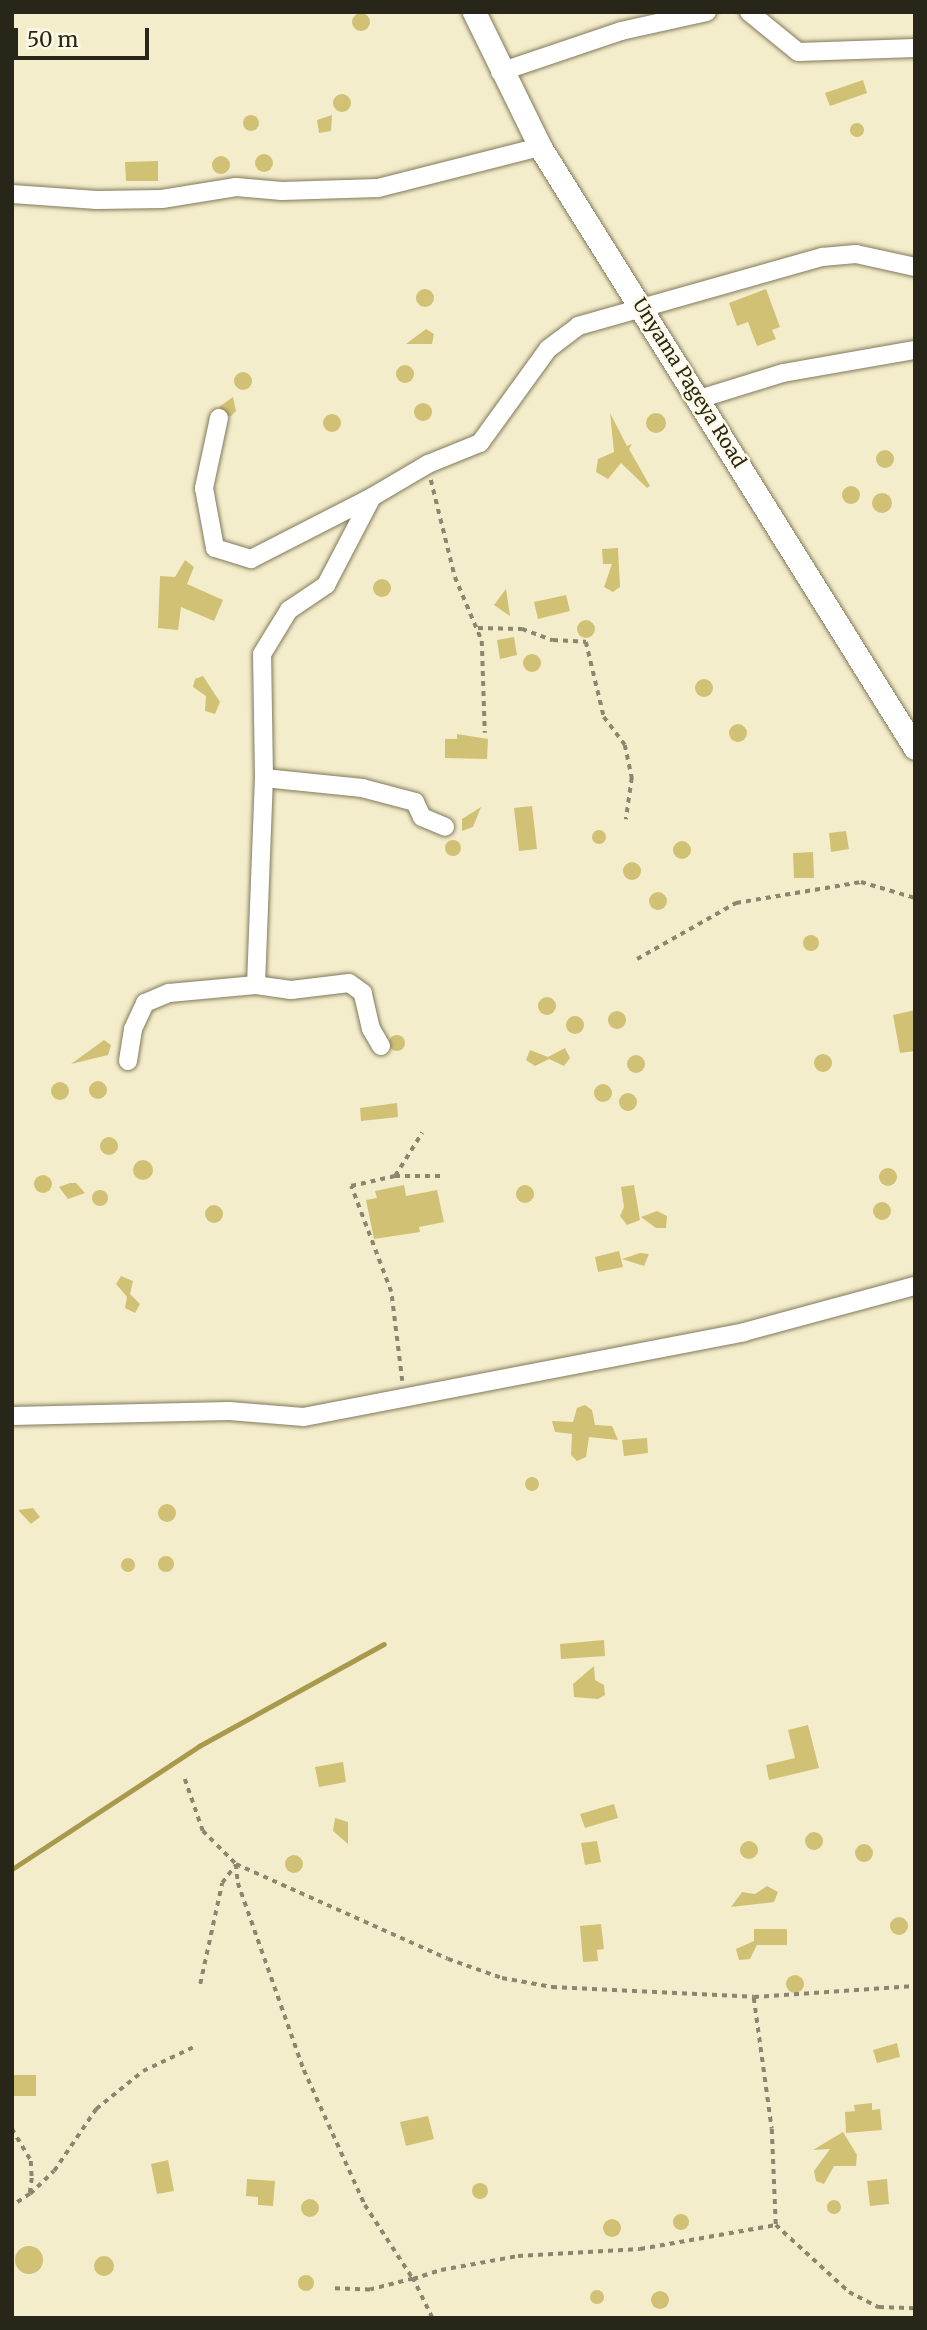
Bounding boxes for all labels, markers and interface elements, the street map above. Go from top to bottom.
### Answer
scale bar [18,14,152,58]
text: 50 m [27,26,78,53]
street label: Unyama Pageya Road [628,294,750,472]

